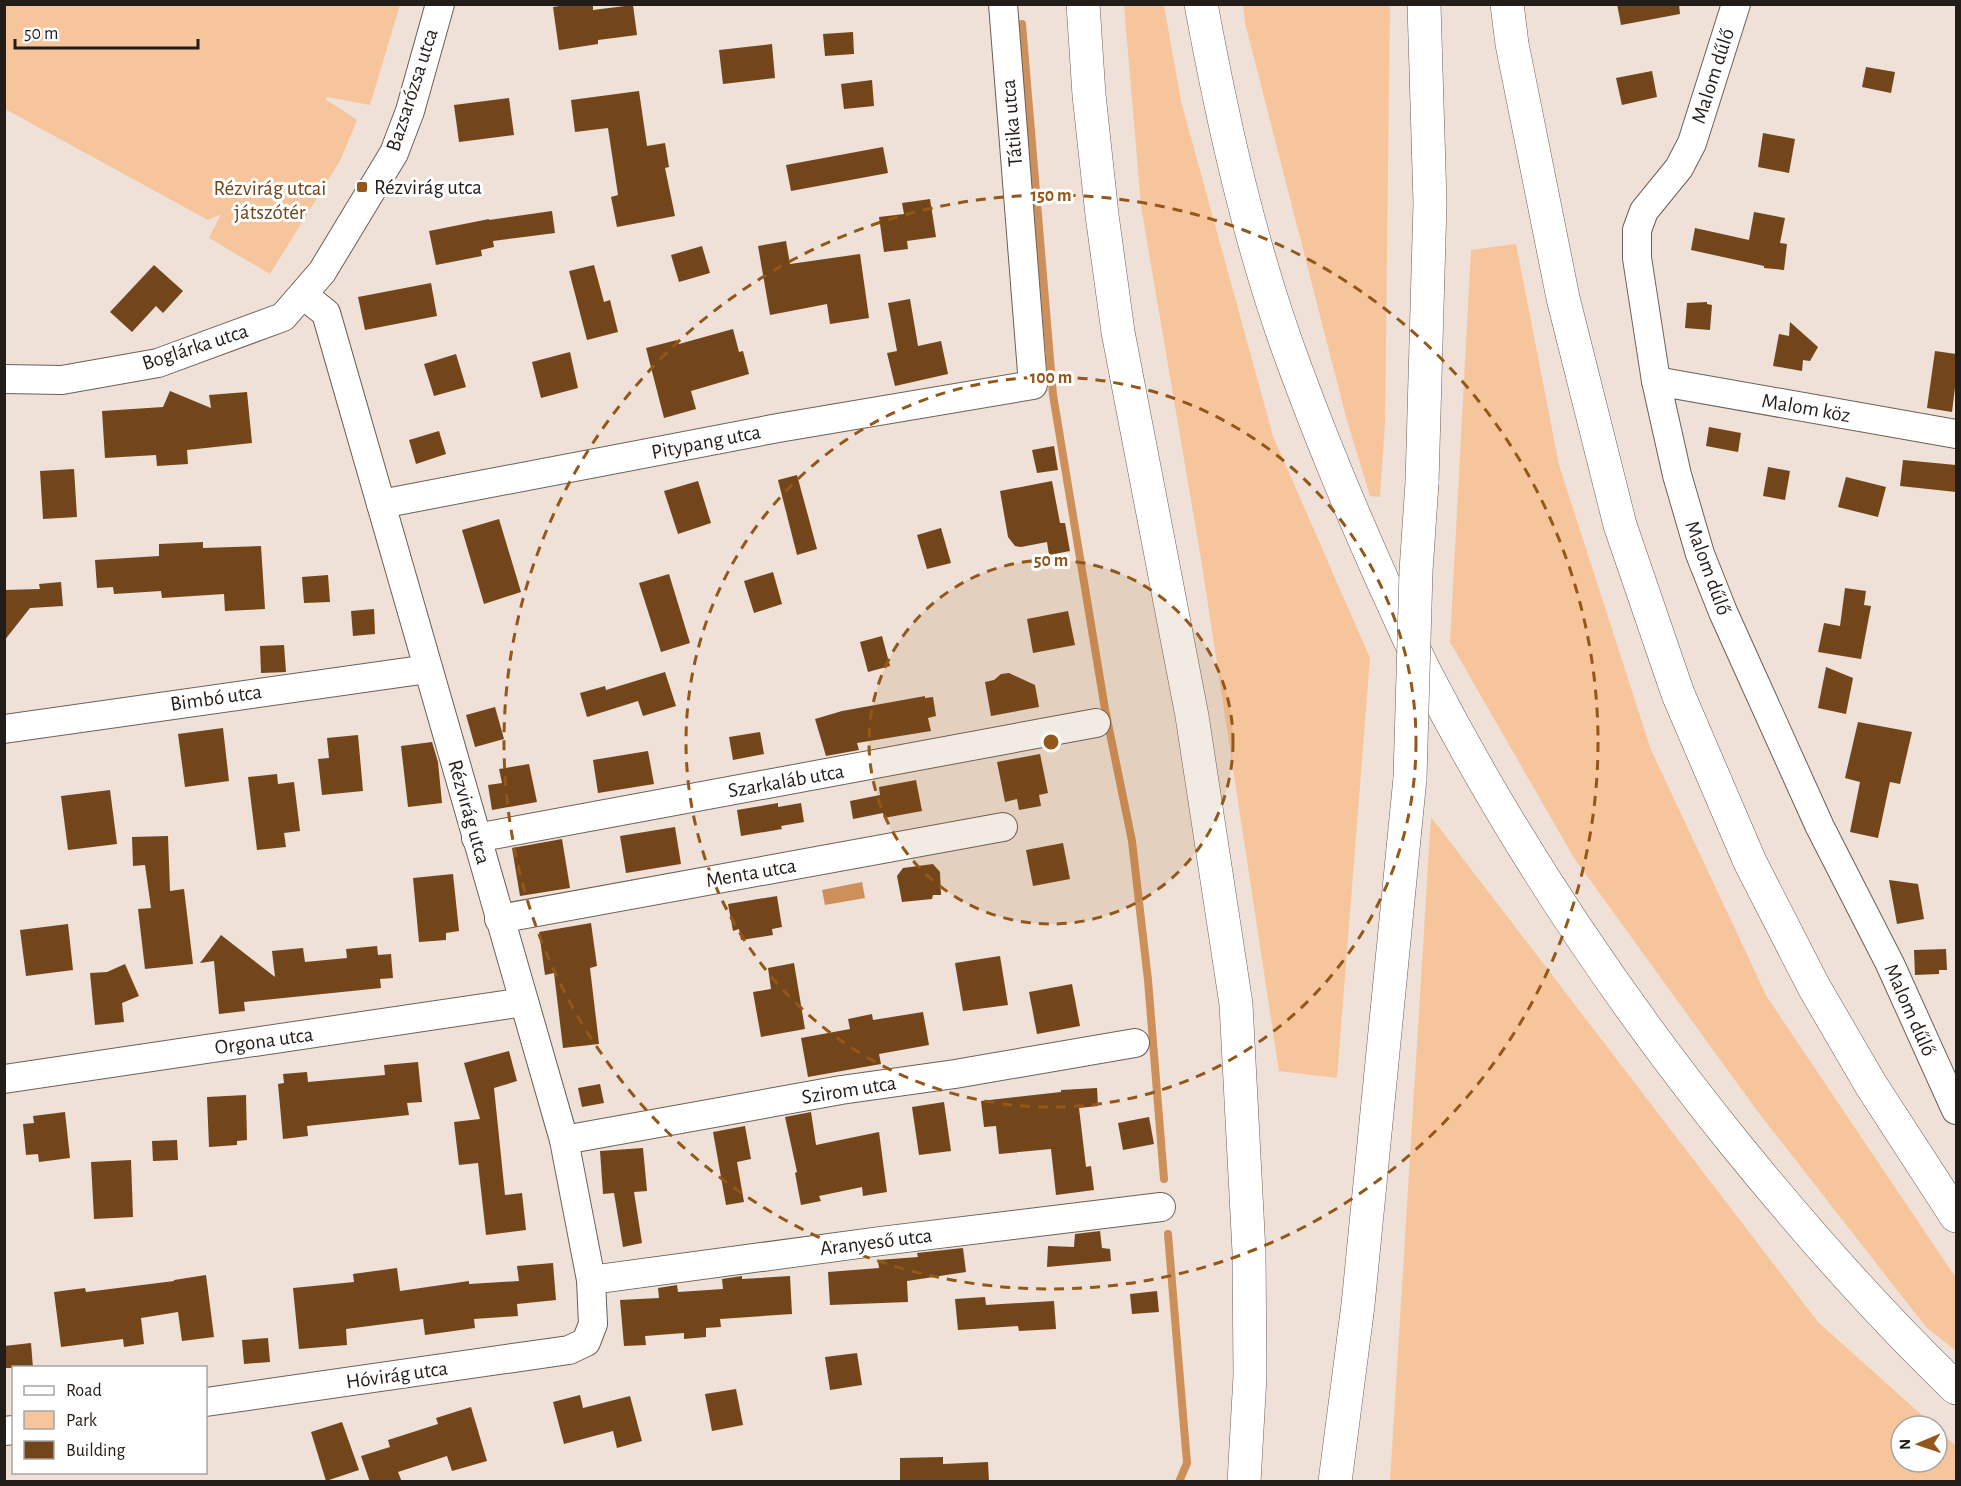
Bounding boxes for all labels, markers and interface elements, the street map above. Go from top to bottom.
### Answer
scale bar [15,12,198,50]
text: 50 m [24,25,58,43]
street label: Bazsarózsa utca [382,26,442,154]
street label: Malom dűlő [1688,26,1738,126]
street label: Tátika utca [998,78,1026,167]
place label: Rézvirág utca [374,177,482,198]
park label: Rézvirág utcai játszótér [214,178,326,223]
marker: Rézvirág utca [355,180,369,194]
text: 150 m [1031,187,1071,205]
street label: Boglárka utca [139,320,251,374]
text: 100 m [1030,369,1072,387]
street label: Malom köz [1760,390,1852,426]
street label: Pitypang utca [649,421,763,463]
street label: Malom dűlő [1681,518,1735,618]
text: 50 m [1034,552,1068,570]
street label: Bimbó utca [169,681,264,715]
centre of rings [1041,732,1061,752]
street label: Rézvirág utca [444,757,494,867]
street label: Szarkaláb utca [726,760,846,802]
street label: Menta utca [704,855,798,891]
street label: Malom dűlő [1880,961,1940,1059]
street label: Orgona utca [213,1024,315,1058]
street label: Szirom utca [800,1072,898,1108]
street label: Aranyeső utca [819,1225,934,1259]
street label: Hóvirág utca [345,1357,450,1393]
legend [12,1366,207,1474]
text: Road [66,1382,102,1400]
text: Park [66,1412,98,1430]
north arrow [1889,1414,1949,1474]
text: N [1897,1439,1913,1450]
text: Building [66,1442,126,1460]

